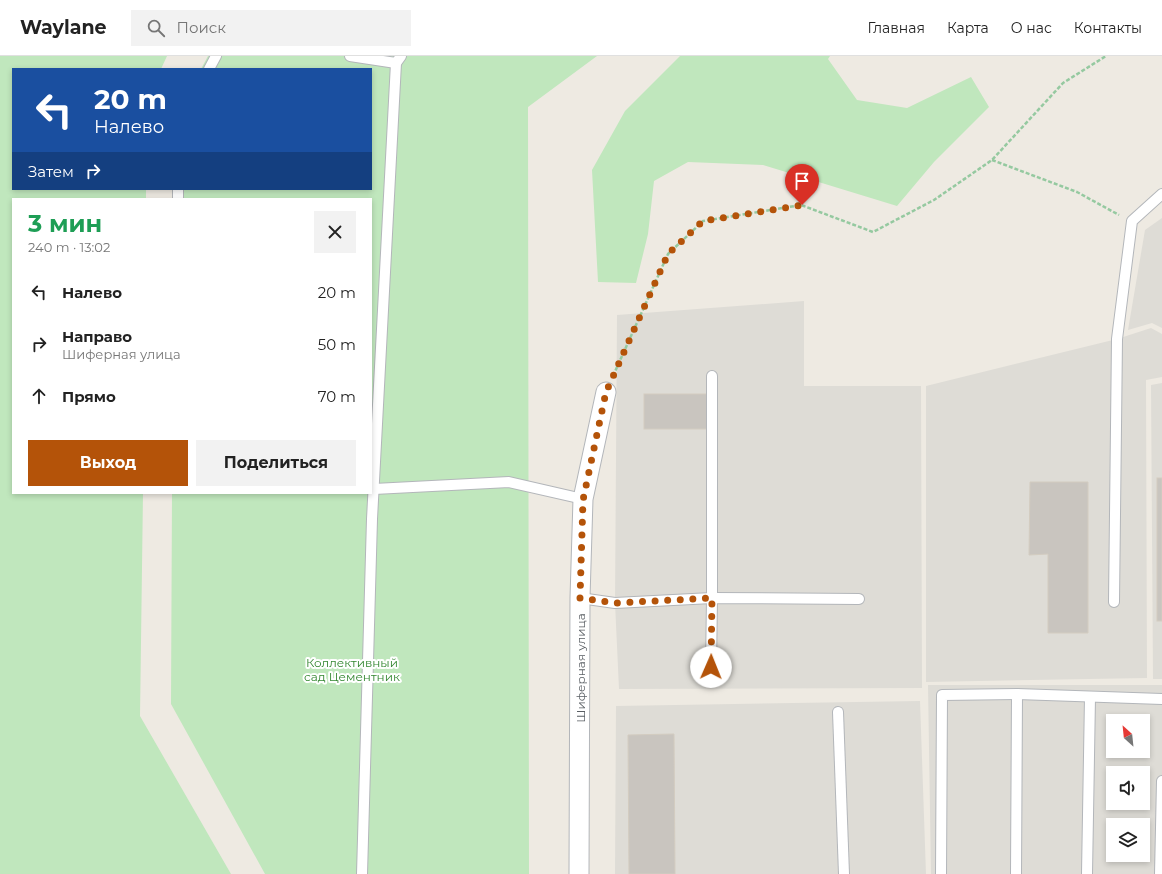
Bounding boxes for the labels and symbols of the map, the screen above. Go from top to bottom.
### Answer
pin [785,164,819,205]
street label: Шиферная улица [573,613,588,723]
position arrow [690,646,732,688]
park label: Коллективный сад Цементник [304,655,400,684]
north arrow [1106,714,1150,758]

